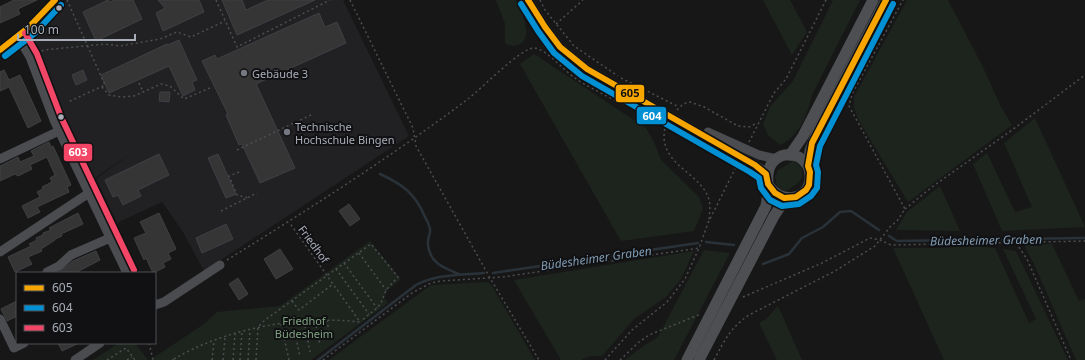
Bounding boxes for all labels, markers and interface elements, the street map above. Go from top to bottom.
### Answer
unlabelled marker [54,3,64,13]
scale bar [18,16,135,42]
text: 100 m [24,21,59,38]
place label: Gebäude 3 [252,66,308,81]
marker: Gebäude 3 [239,68,249,78]
line badge: 605 [615,84,645,103]
text: 605 [621,85,639,100]
line badge: 604 [636,106,667,125]
text: 604 [643,108,662,123]
unlabelled marker [56,112,66,122]
place label: Technische Hochschule Bingen [295,119,394,147]
marker: Technische Hochschule Bingen [282,127,292,137]
line badge: 603 [63,143,93,162]
text: 603 [69,144,87,159]
street label: Friedhof [295,222,334,267]
water label: Büdesheimer Graben [930,231,1042,249]
water label: Büdesheimer Graben [539,242,653,274]
legend [16,272,156,344]
text: 605 [52,279,73,296]
text: 604 [52,299,73,316]
park label: Friedhof Büdesheim [275,313,333,341]
text: 603 [52,319,73,336]

